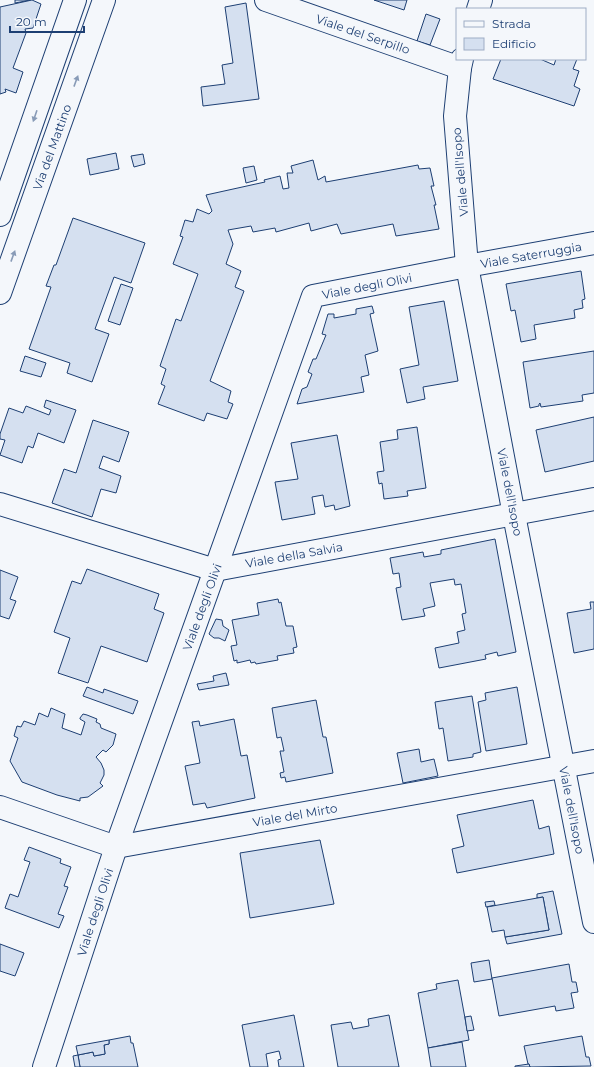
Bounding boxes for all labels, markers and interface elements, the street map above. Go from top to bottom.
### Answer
scale bar [10,8,84,34]
legend [456,8,586,60]
street label: Viale del Serpillo [314,11,412,57]
text: 20 m [16,14,47,29]
text: Strada [492,16,531,31]
text: Edificio [492,36,536,51]
one-way arrow [73,75,79,87]
street label: Via del Mattino [29,102,75,192]
one-way arrow [31,111,37,123]
street label: Viale dell'Isopo [449,127,471,217]
street label: Viale Saterruggia [479,239,583,271]
one-way arrow [10,250,16,262]
street label: Viale degli Olivi [321,270,413,302]
street label: Viale dell'Isopo [494,447,526,537]
street label: Viale della Salvia [244,539,344,571]
street label: Viale degli Olivi [179,561,225,653]
street label: Viale dell'Isopo [556,765,588,855]
street label: Viale del Mirto [251,800,339,830]
street label: Viale degli Olivi [74,866,116,958]

